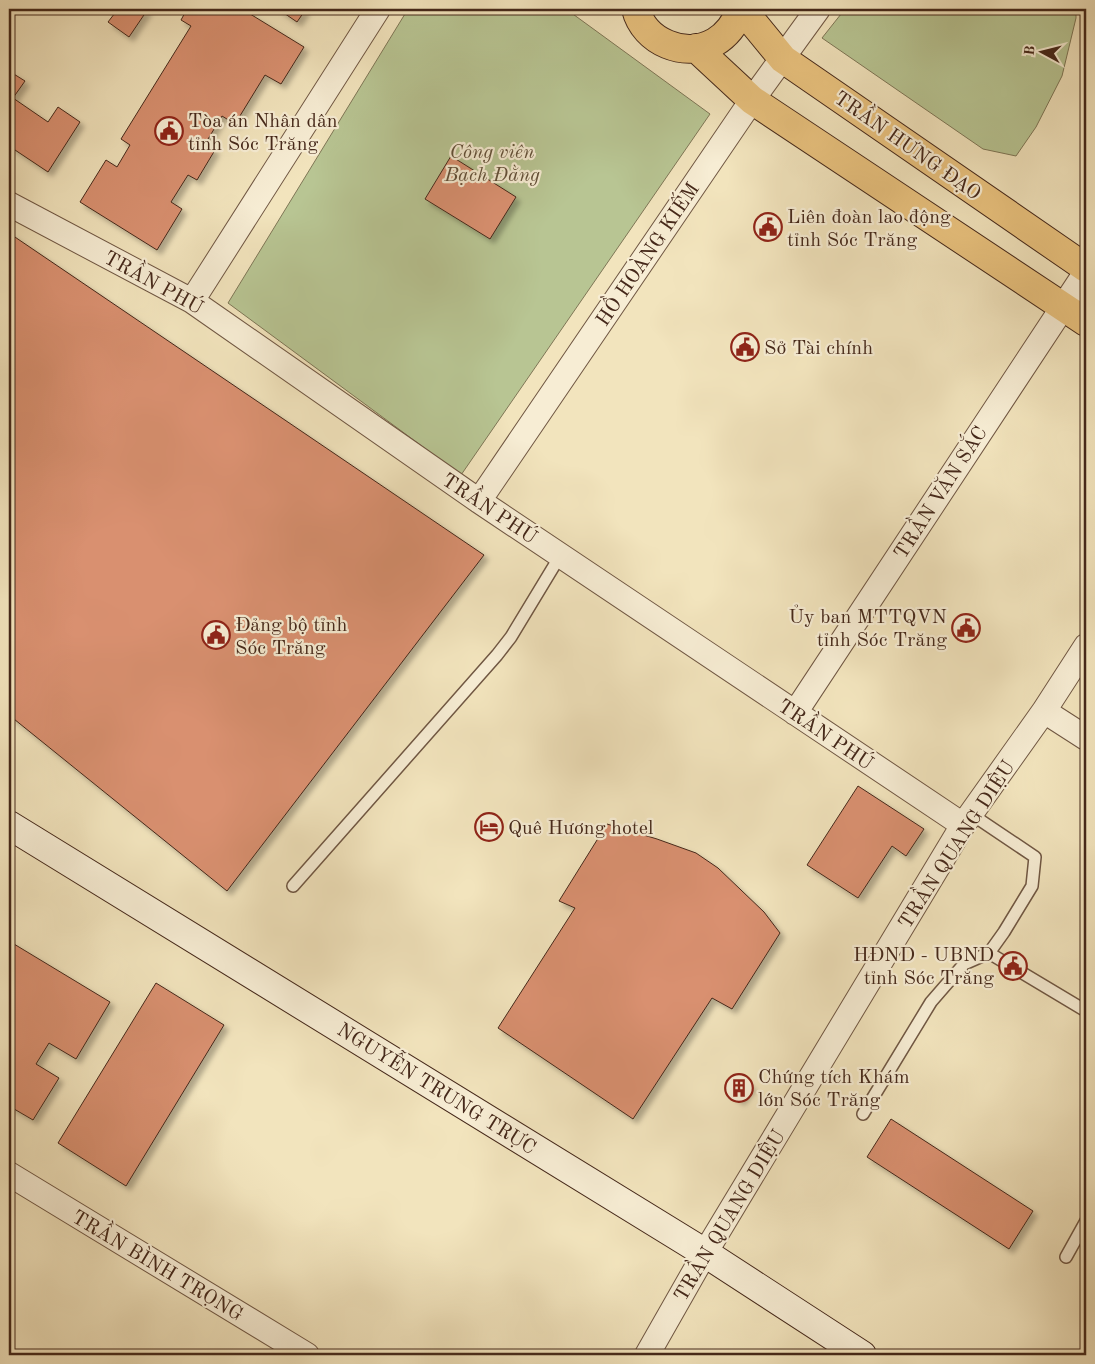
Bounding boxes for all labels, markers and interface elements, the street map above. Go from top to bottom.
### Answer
north arrow [1018,28,1068,78]
text: B [1023,45,1038,56]
street label: TRẦN HƯNG ĐẠO [830,84,987,205]
place label: Tòa án Nhân dân tỉnh Sóc Trăng [188,112,338,155]
public building icon: Tòa án Nhân dân tỉnh Sóc Trăng [154,116,184,146]
park label: Công viên Bạch Đằng [443,143,540,186]
street label: HỒ HOÀNG KIẾM [588,176,704,330]
place label: Liên đoàn lao động tỉnh Sóc Trăng [787,208,951,251]
public building icon: Liên đoàn lao động tỉnh Sóc Trăng [753,212,783,242]
street label: TRẦN PHÚ [100,243,209,319]
public building icon: Sở Tài chính [730,332,760,362]
place label: Sở Tài chính [764,339,873,359]
street label: TRẦN VĂN SẮC [886,420,992,563]
street label: TRẦN PHÚ [438,466,544,549]
place label: Ủy ban MTTQVN tỉnh Sóc Trăng [789,604,947,651]
public building icon: Ủy ban MTTQVN tỉnh Sóc Trăng [951,613,981,643]
place label: Đảng bộ tỉnh Sóc Trăng [235,616,347,659]
public building icon: Đảng bộ tỉnh Sóc Trăng [201,620,231,650]
street label: TRẦN PHÚ [774,692,880,775]
street label: TRẦN QUANG DIỆU [891,754,1020,933]
hotel icon: Quê Hương hotel [474,812,504,842]
place label: Quê Hương hotel [508,819,653,839]
place label: HĐND - UBND tỉnh Sóc Trăng [853,946,994,989]
public building icon: HĐND - UBND tỉnh Sóc Trăng [998,951,1028,981]
street label: NGUYỄN TRUNG TRỰC [333,1015,542,1159]
place label: Chứng tích Khám lớn Sóc Trăng [758,1068,910,1111]
building icon: Chứng tích Khám lớn Sóc Trăng [724,1073,754,1103]
street label: TRẦN QUANG DIỆU [666,1123,790,1305]
street label: TRẦN BÌNH TRỌNG [68,1203,249,1326]

